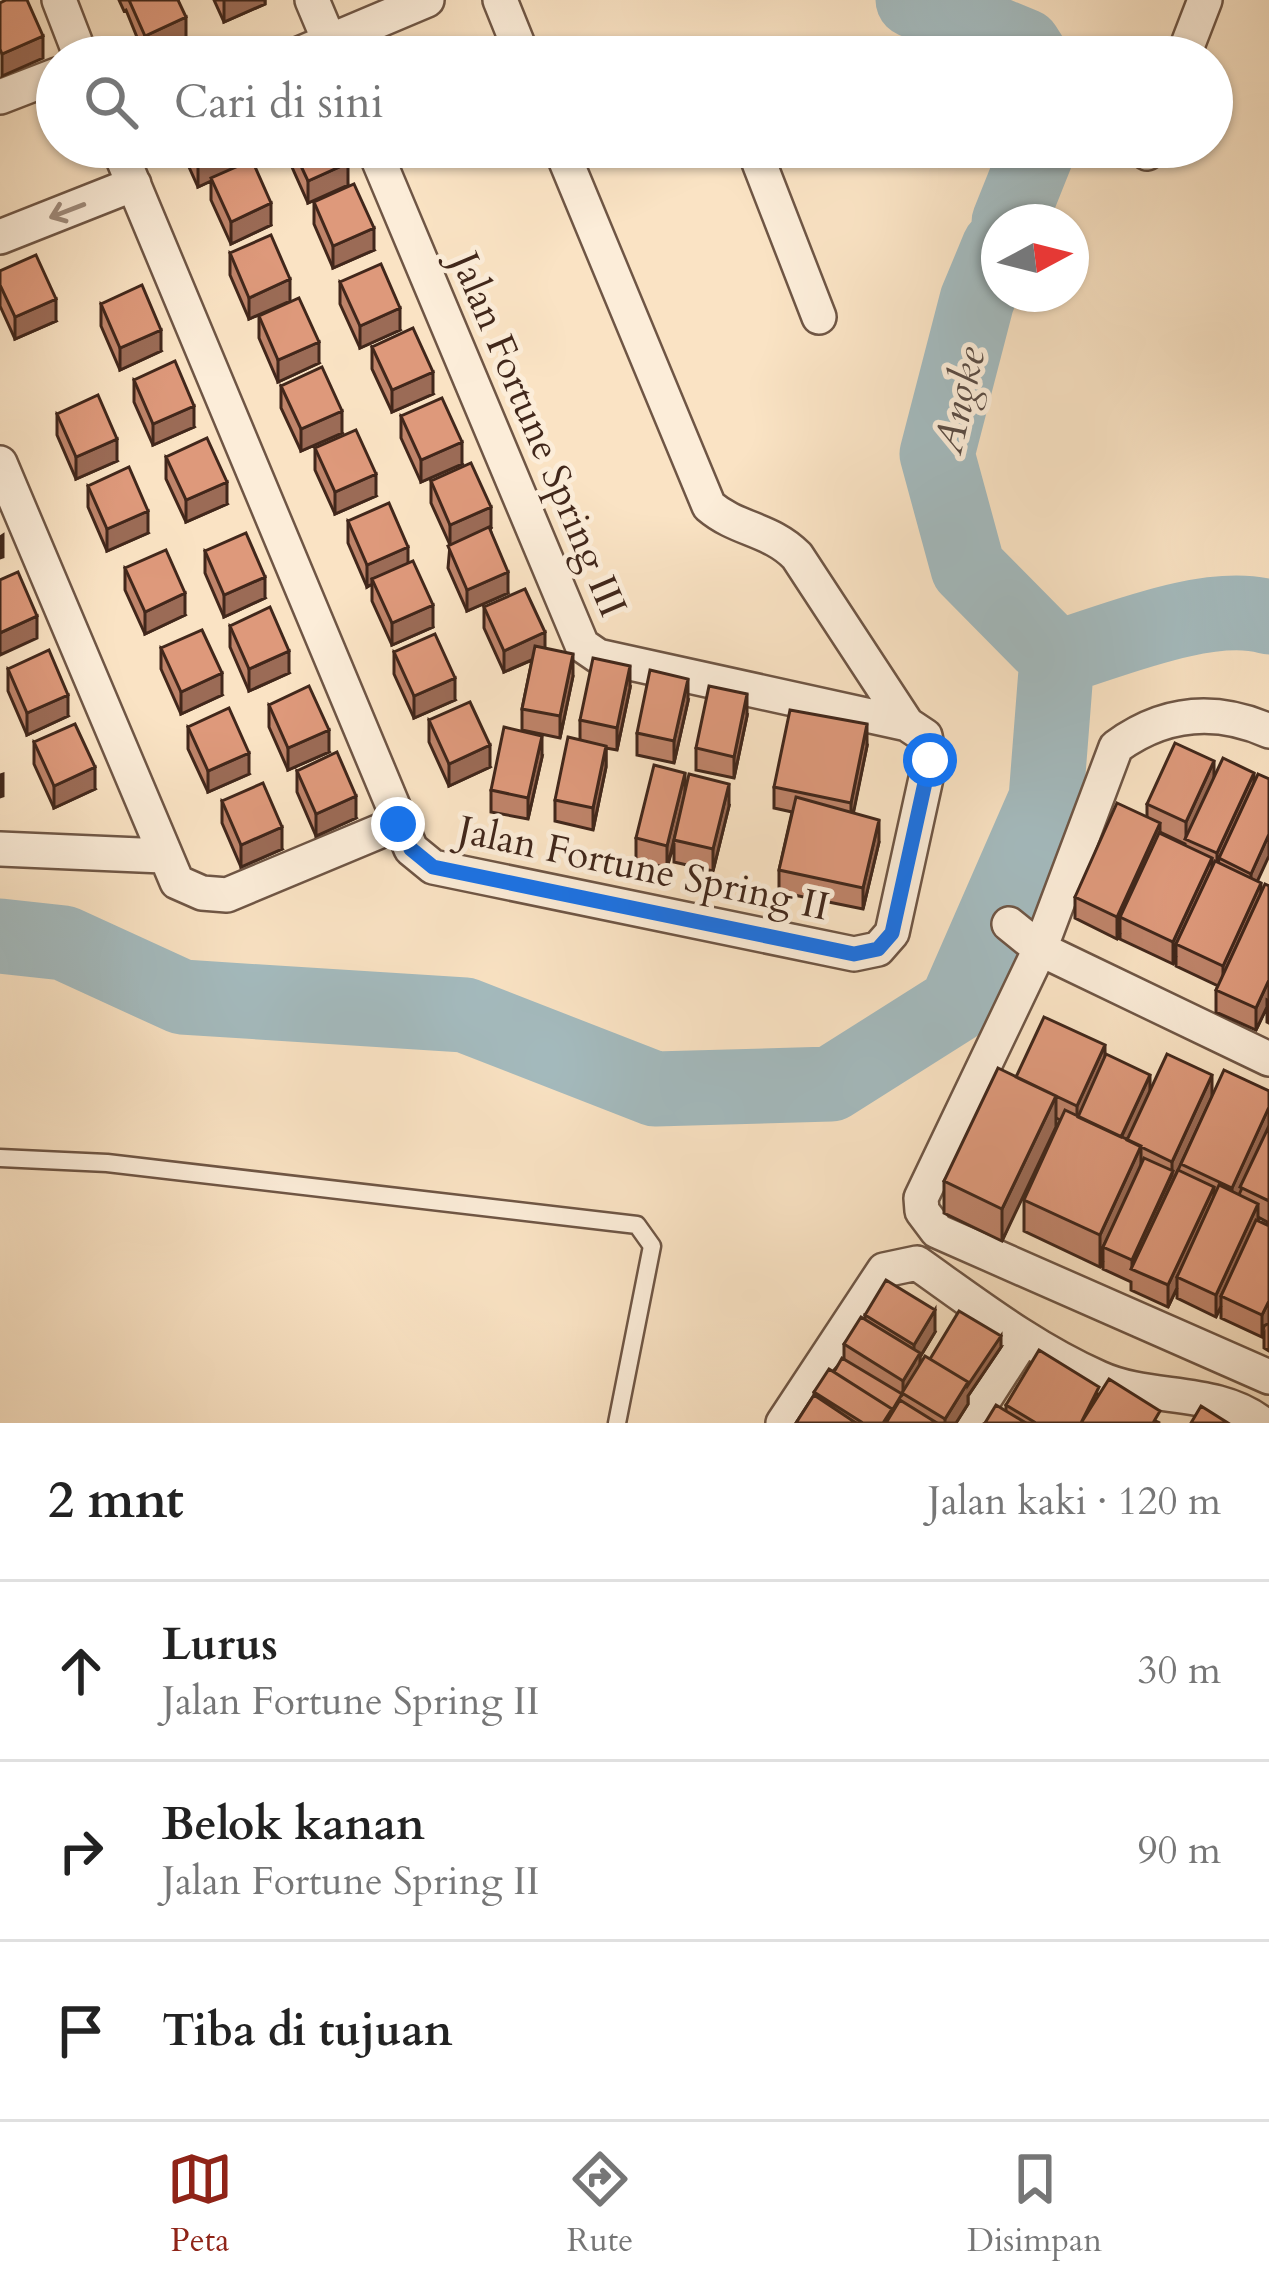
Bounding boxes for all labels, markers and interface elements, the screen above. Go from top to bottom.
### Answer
search box [36,36,1233,168]
icon: search [78,69,144,135]
text: Cari di sini [174,72,384,133]
one-way arrow [49,201,86,223]
north arrow [981,204,1089,312]
street label: Jalan Fortune Spring III [436,240,639,625]
water label: Angke [919,340,1000,460]
route start [903,733,957,787]
route end [371,797,425,851]
street label: Jalan Fortune Spring II [449,802,834,934]
text: 2 mnt [48,1466,184,1536]
text: Jalan kaki · 120 m [928,1475,1221,1528]
text: Lurus [162,1614,278,1675]
icon: ahead [48,1638,114,1704]
text: 30 m [1138,1644,1221,1697]
text: Jalan Fortune Spring II [162,1675,540,1728]
text: Belok kanan [162,1794,425,1855]
icon: right [48,1818,114,1884]
text: 90 m [1138,1824,1221,1877]
text: Jalan Fortune Spring II [162,1855,540,1908]
icon: arrive [48,1998,114,2064]
text: Tiba di tujuan [162,2000,453,2061]
tab: Peta [167,2146,233,2263]
tab: Rute [567,2146,633,2263]
tab: Disimpan [967,2146,1102,2263]

